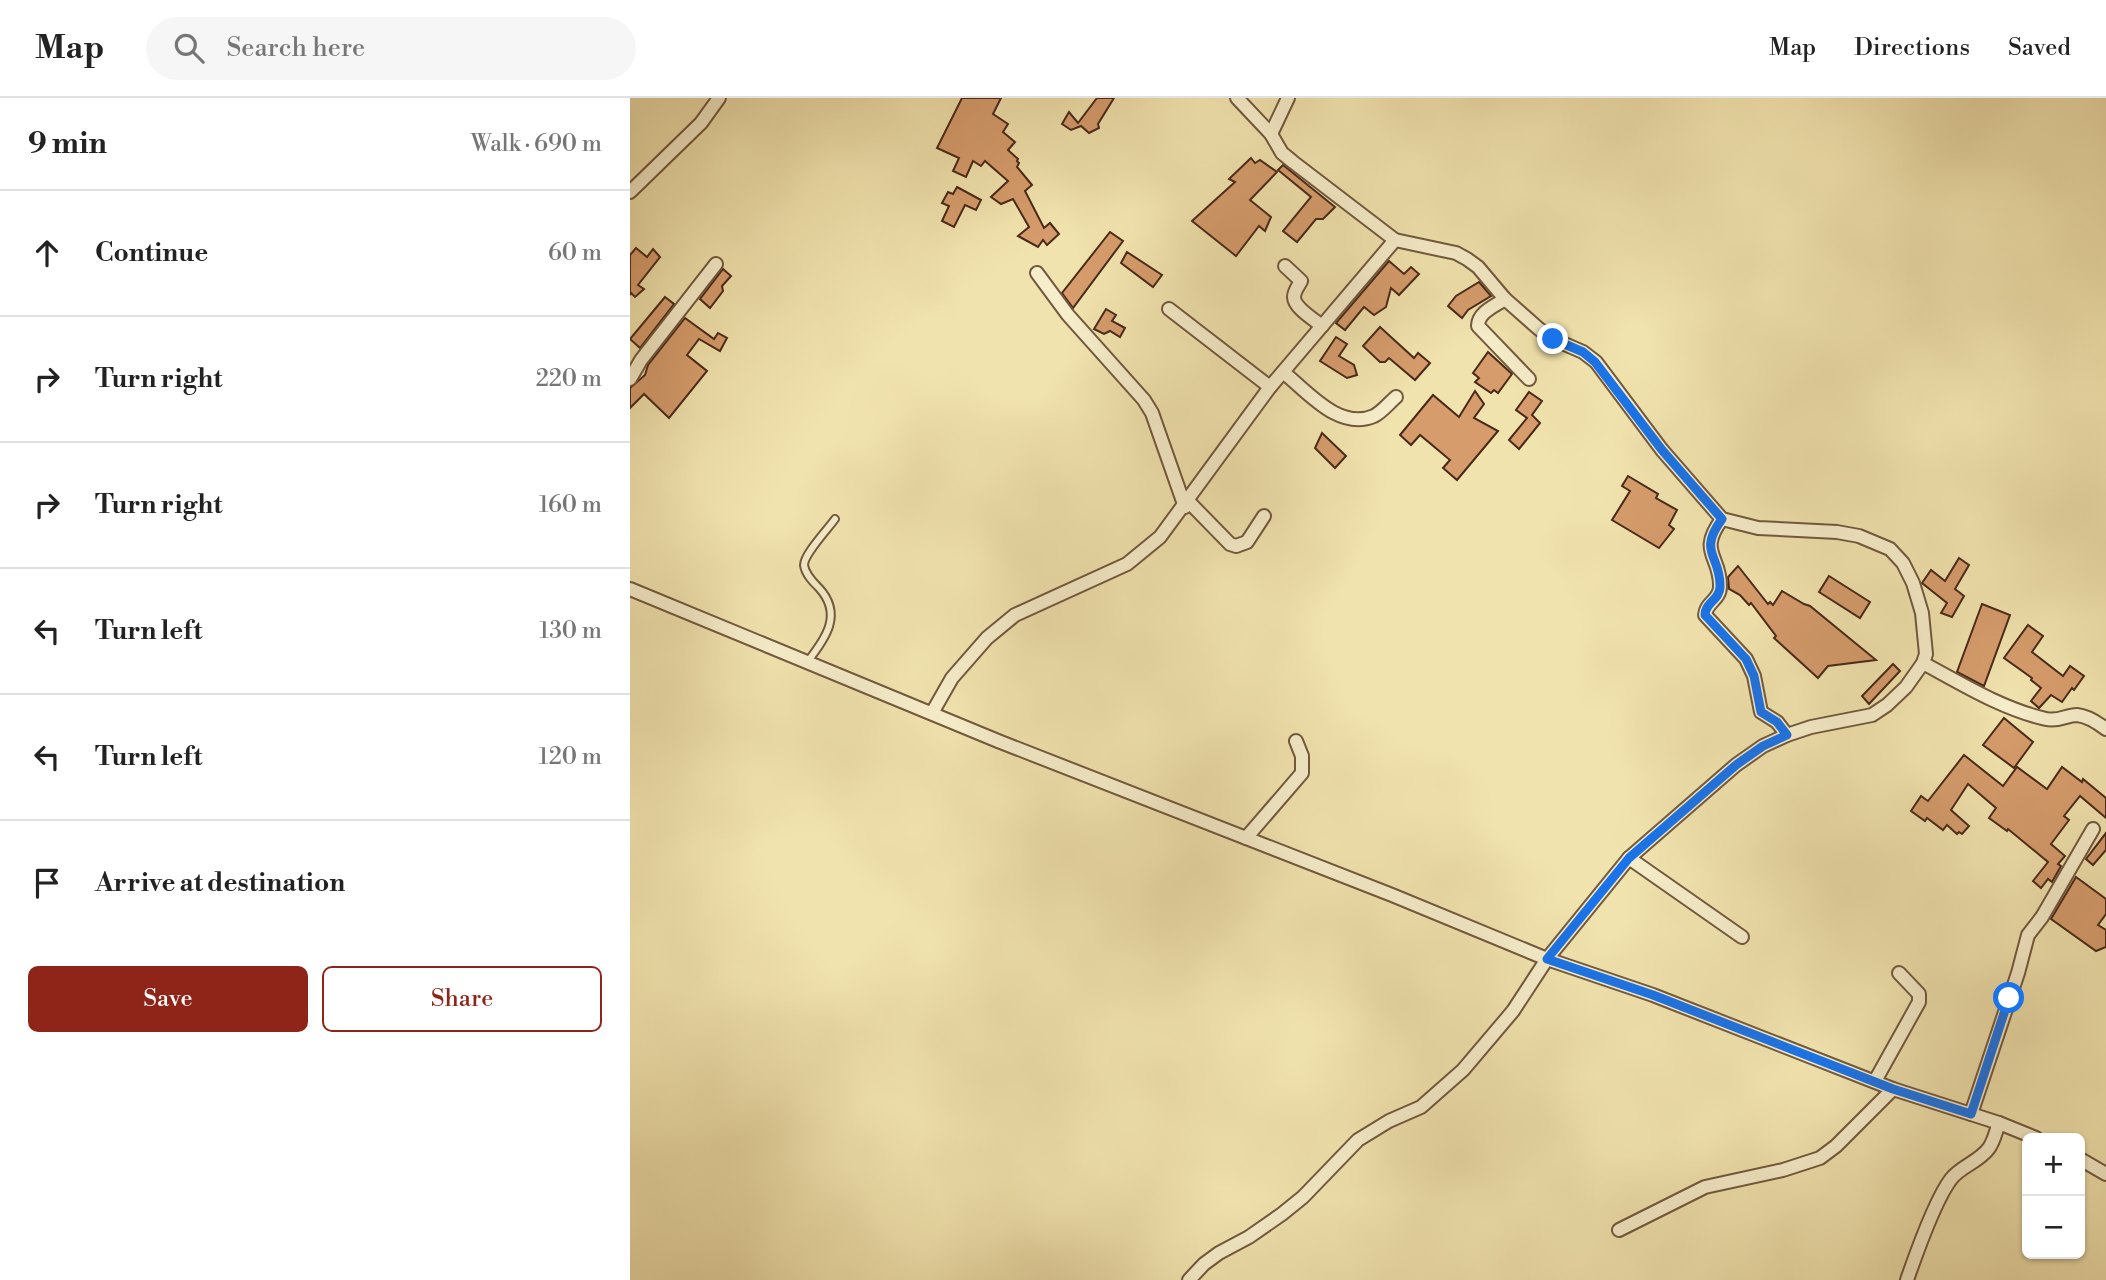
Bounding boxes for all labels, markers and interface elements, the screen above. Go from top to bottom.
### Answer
search box [146,17,636,80]
text: Map [35,28,104,69]
icon: search [170,29,208,67]
text: Search here [226,32,365,64]
text: Map [1769,33,1816,63]
text: Directions [1854,33,1970,63]
text: Saved [2008,33,2071,63]
text: 9 min [28,125,107,163]
text: Walk · 690 m [471,130,602,158]
icon: ahead [28,234,66,272]
text: Continue [95,237,208,269]
text: 60 m [548,239,602,267]
route end [1537,323,1568,354]
icon: right [28,360,66,398]
text: Turn right [95,363,223,395]
text: 220 m [536,365,602,393]
icon: right [28,486,66,524]
text: Turn right [95,489,223,521]
text: 160 m [539,491,602,519]
icon: left [28,612,66,650]
text: Turn left [95,615,203,647]
text: 130 m [539,617,602,645]
icon: left [28,738,66,776]
text: Turn left [95,741,203,773]
text: 120 m [538,743,602,771]
icon: arrive [28,864,66,902]
text: Arrive at destination [95,867,345,899]
button: Save [28,966,308,1032]
button: Share [322,966,602,1032]
route start [1993,982,2024,1013]
map controls [2022,1133,2085,1259]
button: + [2022,1133,2085,1196]
button: − [2022,1196,2085,1259]

